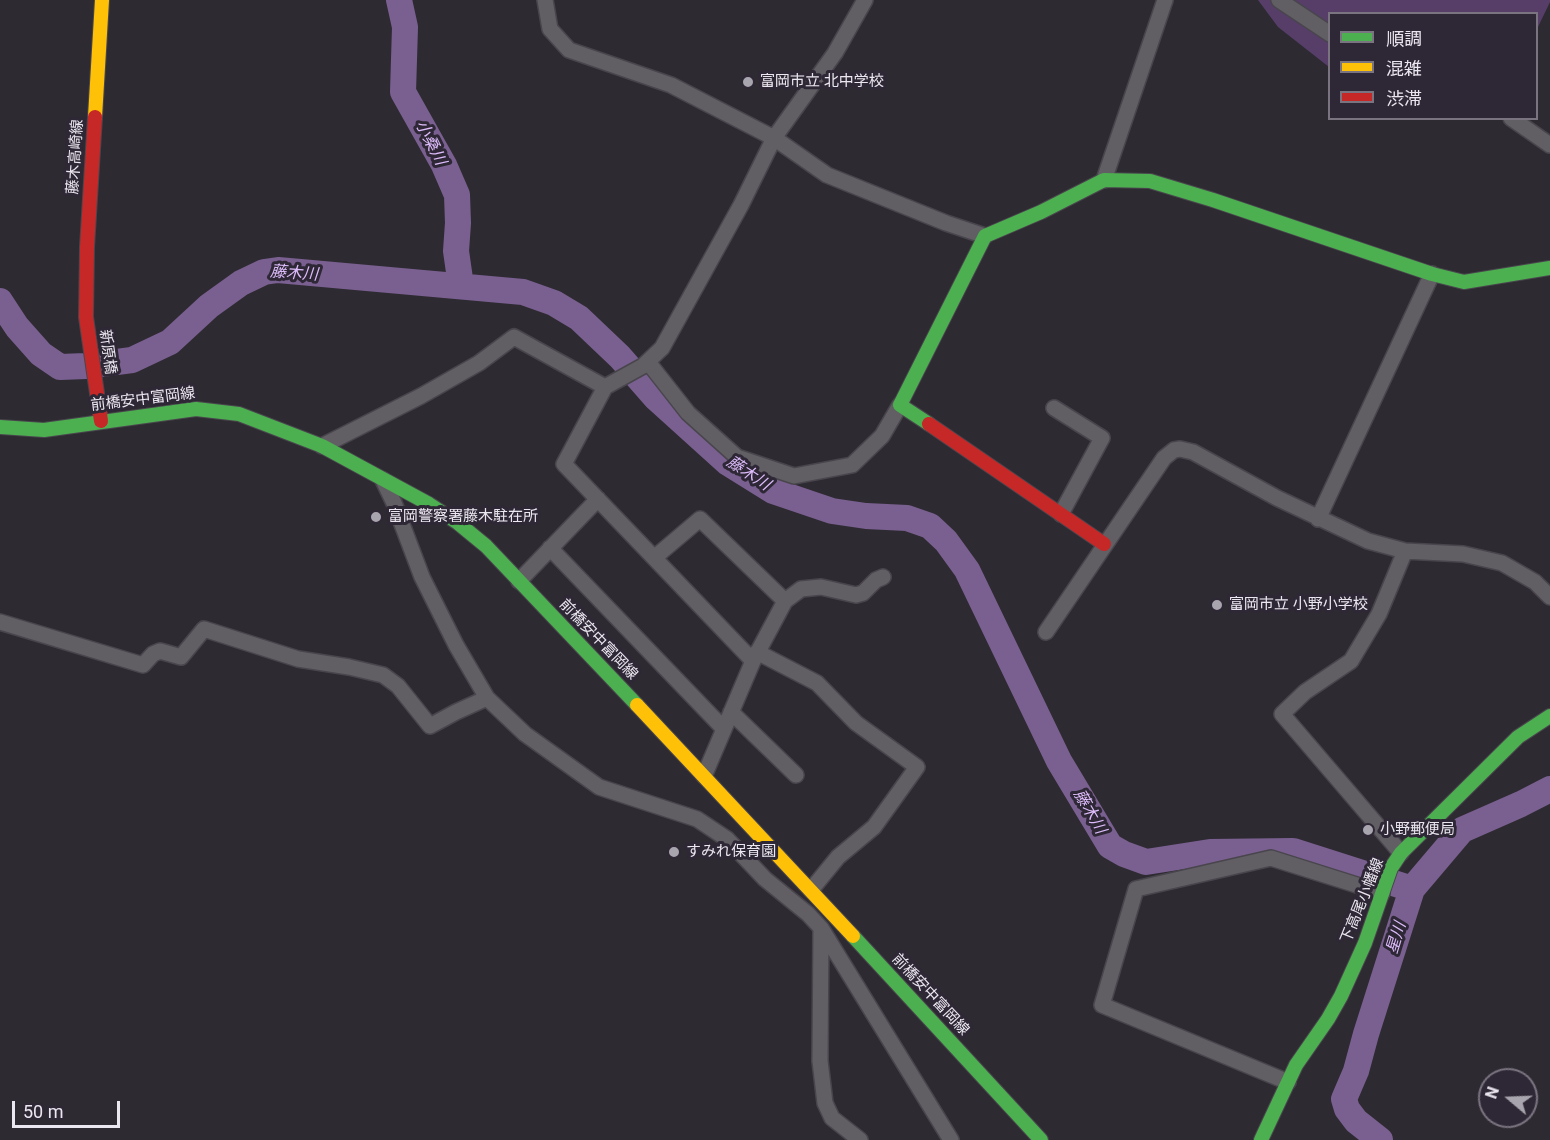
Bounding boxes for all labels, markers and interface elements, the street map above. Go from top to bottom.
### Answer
legend [1328,12,1538,120]
text: 順調 [1386,28,1422,49]
text: 混雑 [1386,58,1422,79]
place label: 富岡市立 北中学校 [760,73,884,91]
marker: 富岡市立 北中学校 [741,75,755,89]
text: 渋滞 [1386,88,1422,109]
water label: 小桑川 [411,117,449,169]
street label: 藤木高崎線 [64,119,88,195]
water label: 藤木川 [269,263,319,285]
street label: 新原橋 [95,328,119,376]
street label: 前橋安中富岡線 [90,385,196,415]
water label: 藤木川 [723,453,773,495]
place label: 富岡警察署藤木駐在所 [388,508,538,526]
marker: 富岡警察署藤木駐在所 [369,510,383,524]
street label: 前橋安中富岡線 [555,596,641,684]
place label: 富岡市立 小野小学校 [1229,596,1368,614]
marker: 富岡市立 小野小学校 [1210,598,1224,612]
water label: 藤木川 [1069,786,1109,838]
place label: 小野郵便局 [1380,821,1455,839]
marker: 小野郵便局 [1361,823,1375,837]
place label: すみれ保育園 [686,843,776,861]
marker: すみれ保育園 [667,845,681,859]
street label: 下高尾小幡線 [1338,856,1388,946]
water label: 星川 [1383,920,1411,956]
street label: 前橋安中富岡線 [888,950,972,1040]
north arrow [1478,1068,1538,1128]
text: N [1482,1084,1503,1101]
scale bar [15,1089,123,1127]
text: 50 m [23,1101,63,1122]

